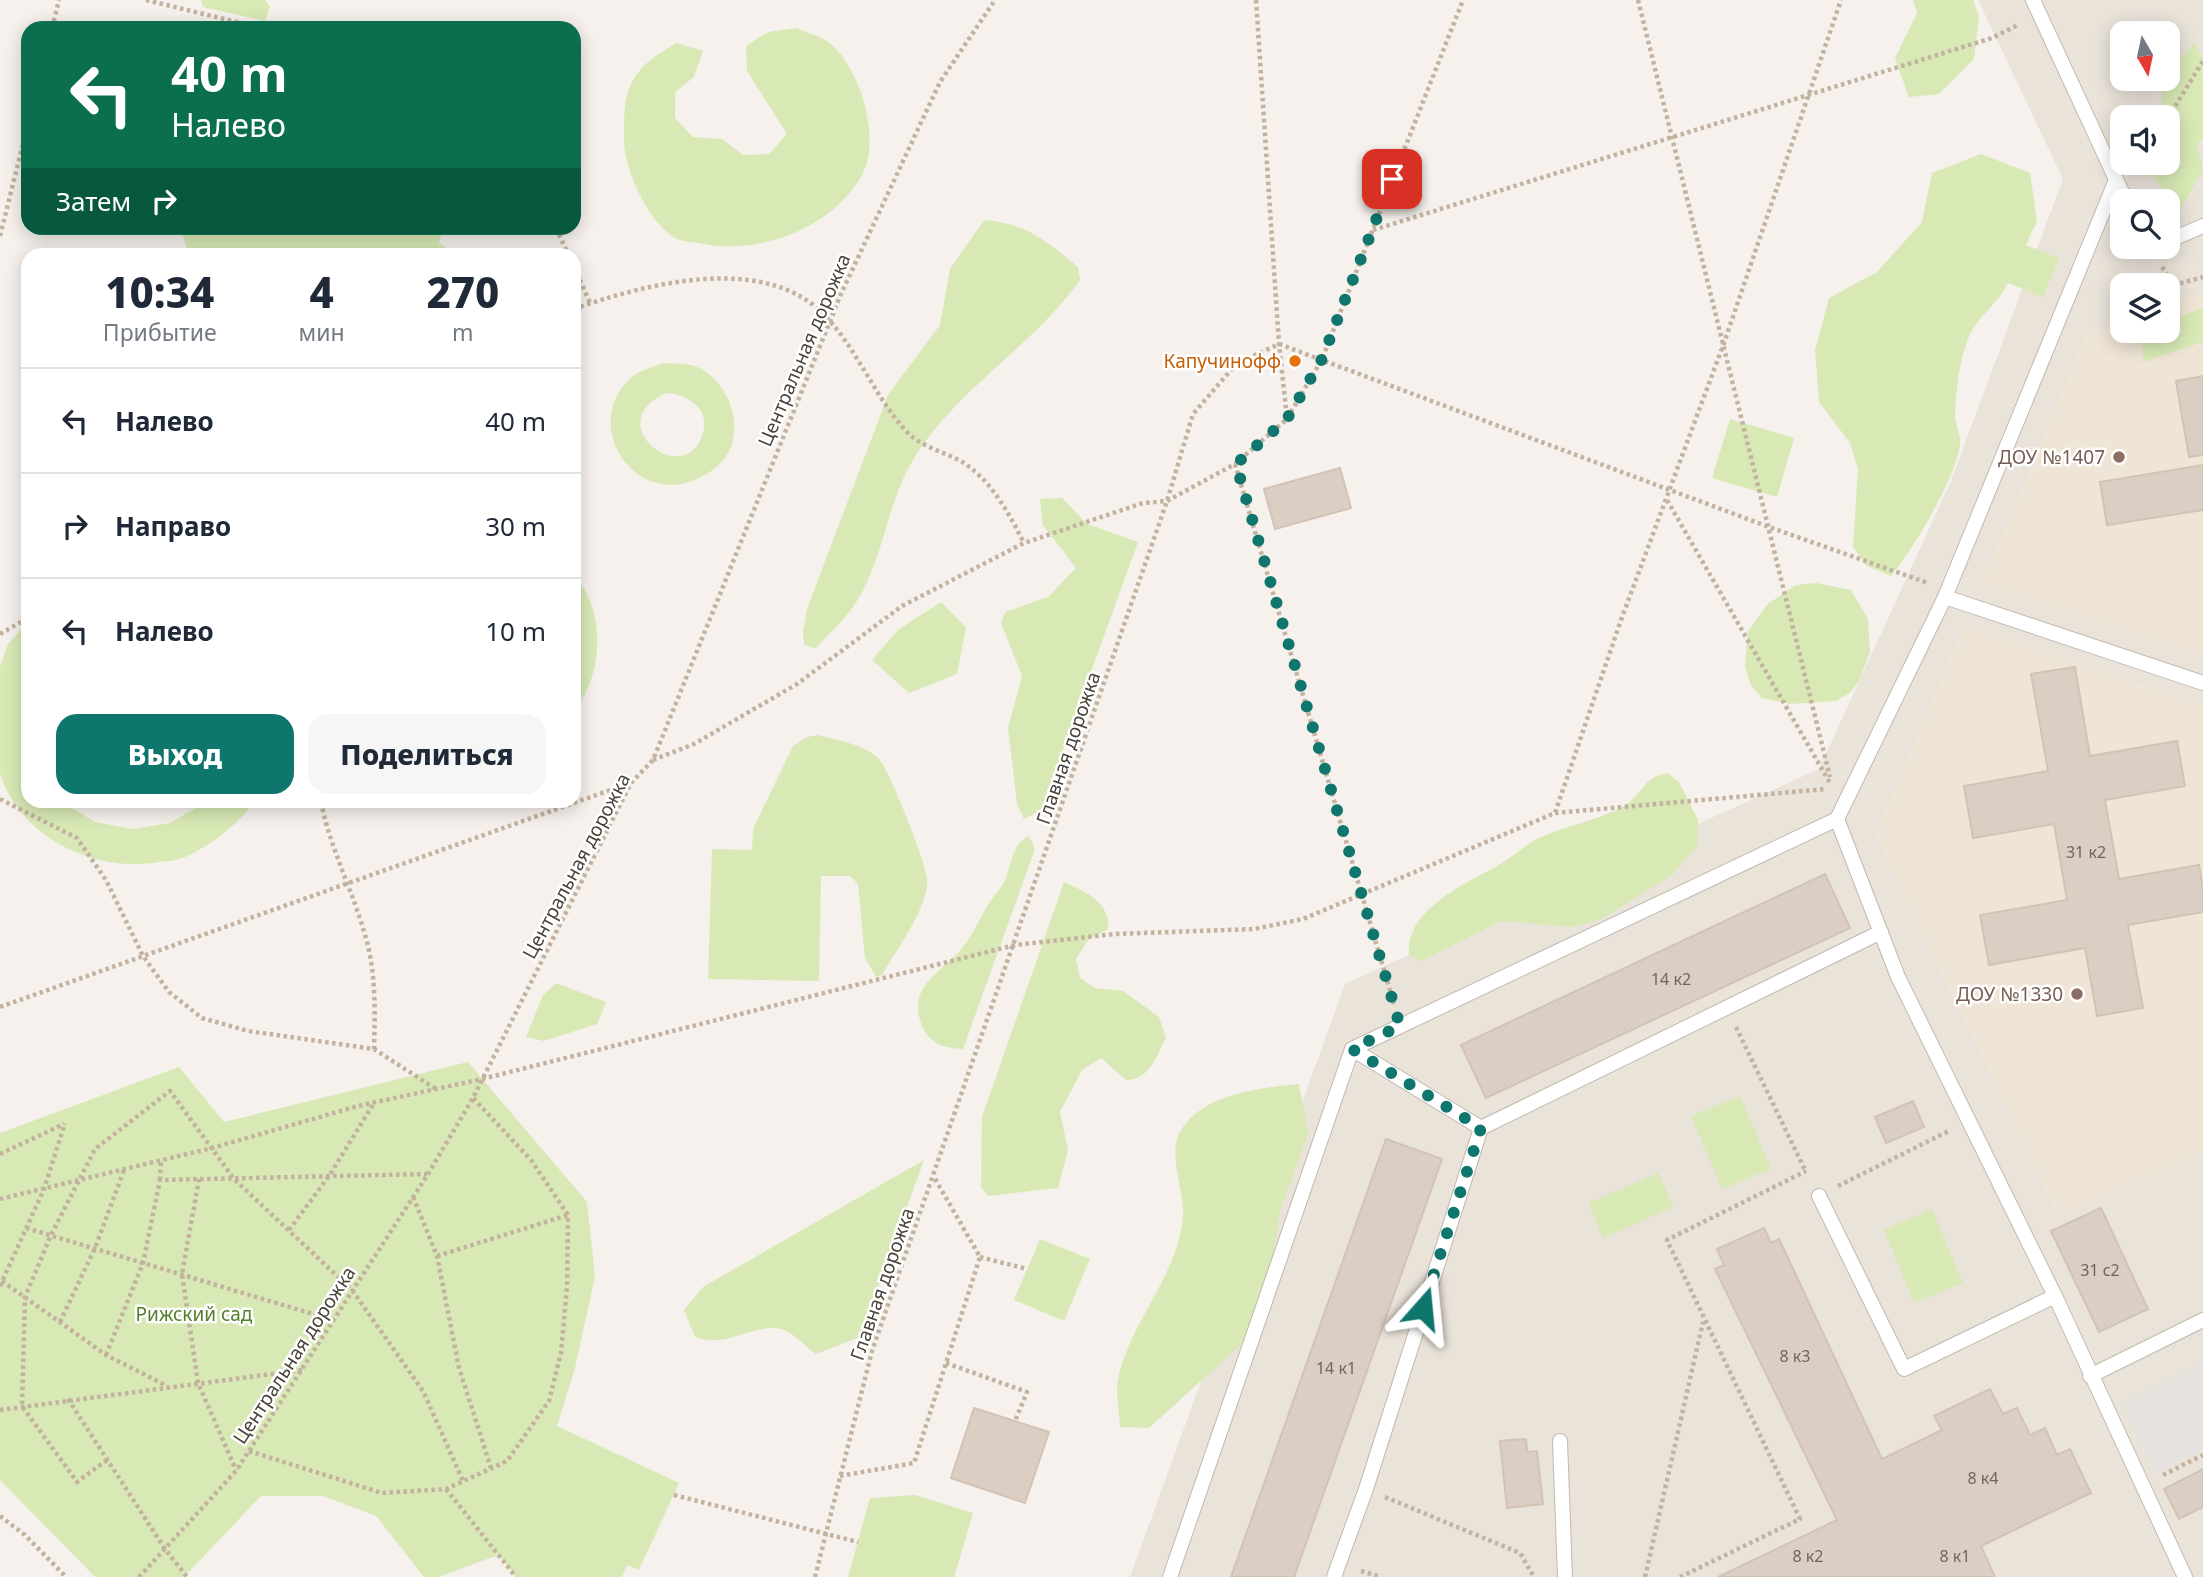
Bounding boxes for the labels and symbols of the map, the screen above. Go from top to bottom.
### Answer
north arrow [2110,21,2180,91]
pin [1362,149,1422,209]
street label: Центральная дорожка [752,250,856,450]
place label: Капучинофф [1164,348,1281,374]
marker: Капучинофф [1287,353,1303,369]
place label: ДОУ №1407 [1998,444,2105,470]
marker: ДОУ №1407 [2111,449,2127,465]
street label: Главная дорожка [1030,668,1106,828]
street label: Центральная дорожка [516,769,636,963]
house number: 31 к2 [2066,841,2106,863]
house number: 14 к2 [1651,968,1691,990]
place label: ДОУ №1330 [1956,981,2063,1007]
marker: ДОУ №1330 [2069,986,2085,1002]
street label: Главная дорожка [844,1204,920,1364]
house number: 31 с2 [2080,1259,2120,1281]
street label: Центральная дорожка [227,1261,361,1449]
position arrow [1386,1271,1460,1345]
park label: Рижский сад [136,1301,253,1327]
house number: 8 к3 [1780,1345,1810,1367]
house number: 14 к1 [1316,1357,1356,1379]
house number: 8 к4 [1968,1467,1998,1489]
house number: 8 к2 [1793,1545,1823,1567]
house number: 8 к1 [1940,1545,1970,1567]

